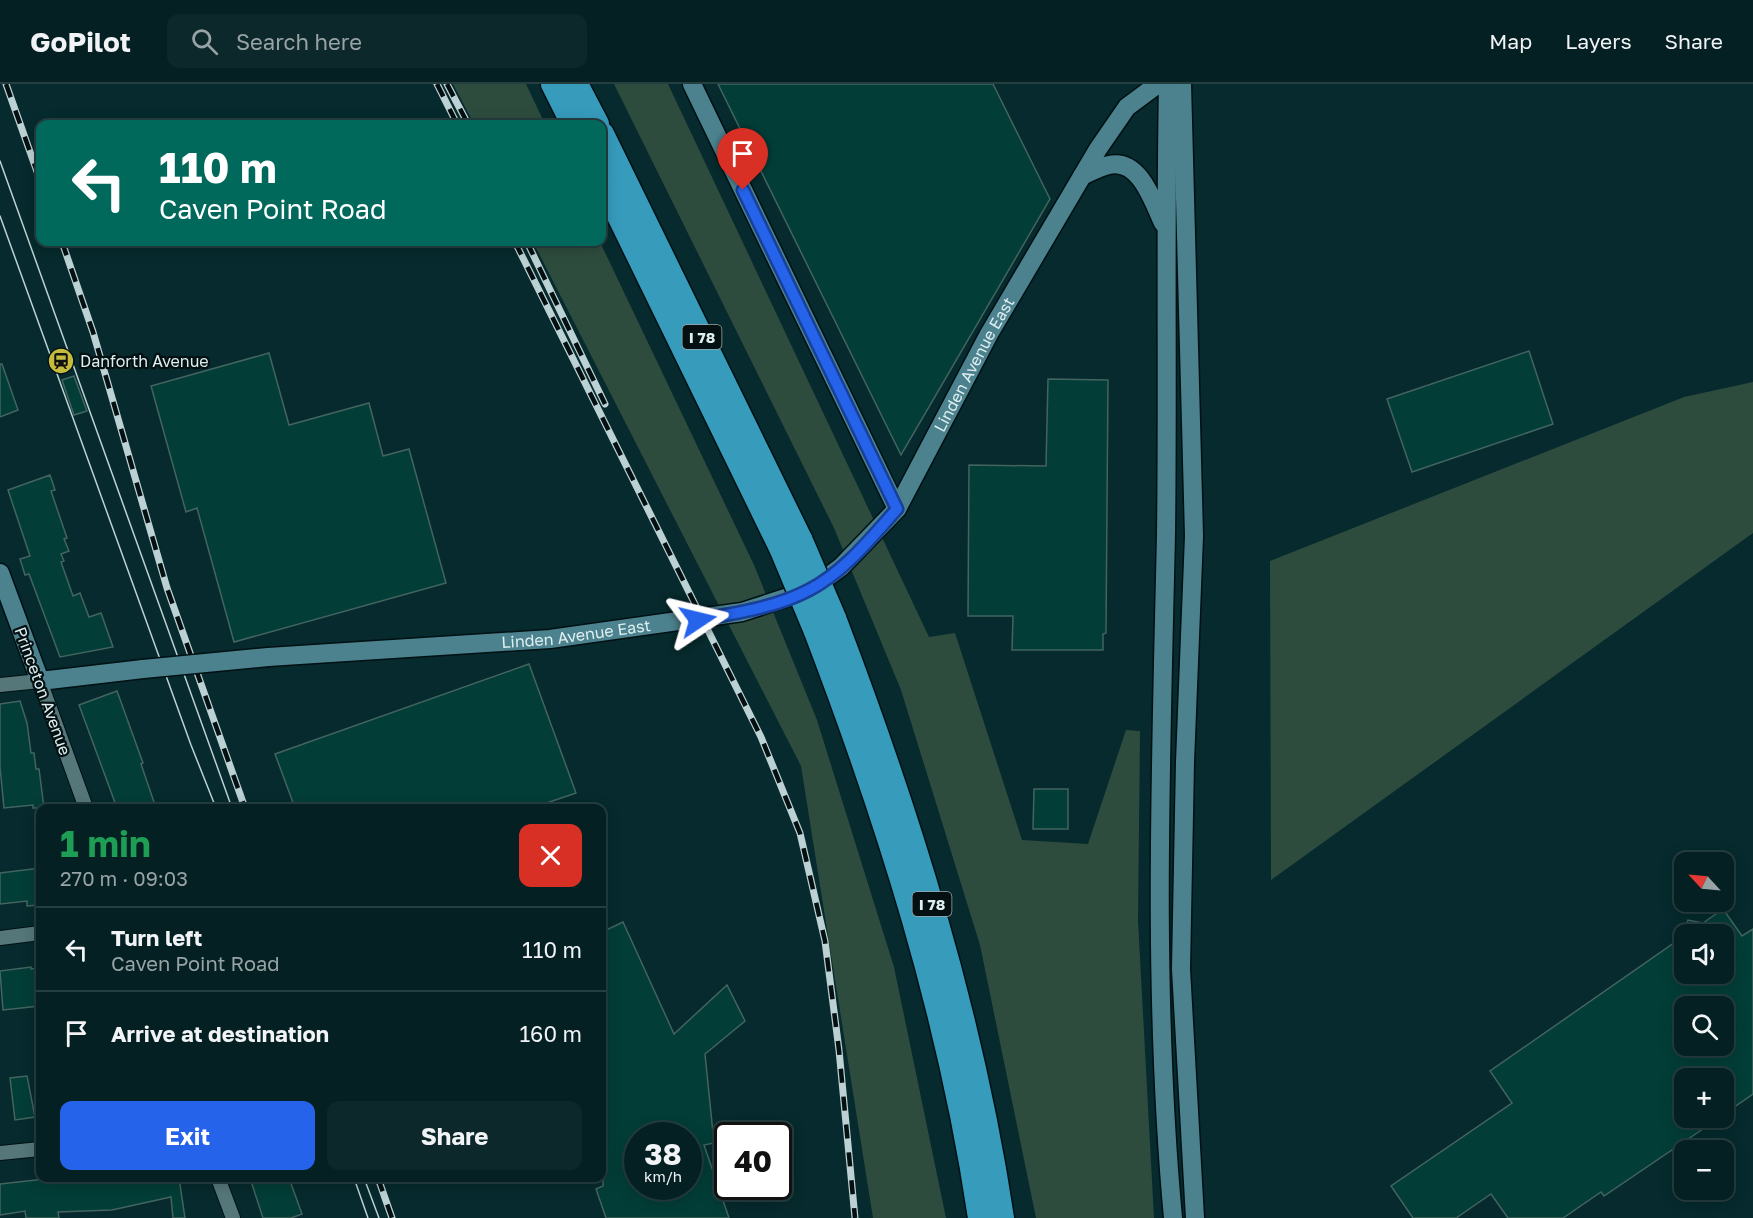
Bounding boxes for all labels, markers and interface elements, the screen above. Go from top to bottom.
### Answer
search box [167,14,587,68]
text: GoPilot [30,25,131,58]
icon: search [188,25,221,58]
text: Search here [236,28,362,55]
text: Map [1489,28,1532,54]
text: Layers [1565,28,1632,54]
text: Share [1665,28,1723,54]
pin [717,128,768,190]
icon: arrive [726,137,759,170]
text: 110 m [159,142,277,192]
icon: left [60,144,138,222]
text: Caven Point Road [159,193,387,225]
street label: Linden Avenue East [929,293,1019,435]
road number: I 78 [682,325,722,349]
station icon: Danforth Avenue [46,346,76,376]
place label: Danforth Avenue [80,351,209,371]
position arrow [666,588,730,652]
street label: Linden Avenue East [501,615,652,652]
street label: Princeton Avenue [10,624,76,758]
text: 1 min [60,822,151,865]
button: close [519,824,582,887]
north arrow [1674,852,1734,912]
map controls [1674,852,1734,1200]
text: 270 m · 09:03 [60,866,188,890]
road number: I 78 [912,892,952,916]
text: Turn left [111,924,202,951]
button: sound [1674,924,1734,984]
icon: left [60,933,93,966]
text: 110 m [522,936,582,963]
text: Caven Point Road [111,951,280,975]
button: search [1674,996,1734,1056]
icon: arrive [60,1017,93,1050]
text: Arrive at destination [111,1020,329,1047]
text: 160 m [519,1020,582,1047]
button: + [1674,1068,1734,1128]
button: Exit [60,1101,315,1170]
button: Share [327,1101,582,1170]
speed limit sign: 40 [714,1122,792,1200]
text: 38 [644,1136,682,1172]
button: − [1674,1140,1734,1200]
text: km/h [644,1167,682,1185]

